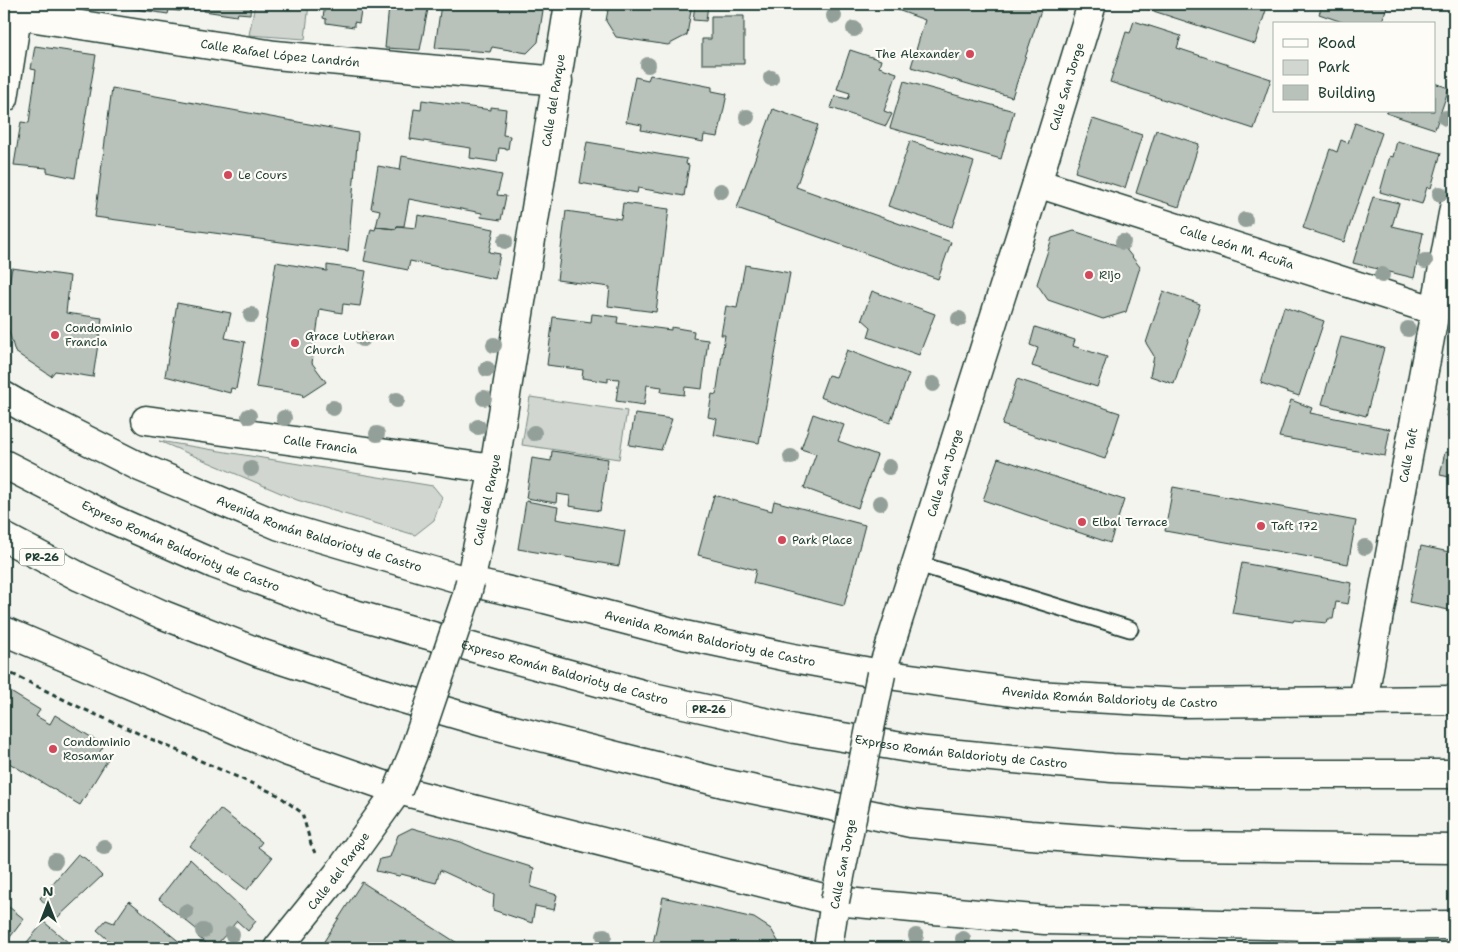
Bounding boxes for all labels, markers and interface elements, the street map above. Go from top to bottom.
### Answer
legend [1273,22,1436,112]
text: Road [1318,33,1356,53]
street label: Calle Rafael López Landrón [199,36,360,71]
street label: Calle San Jorge [1046,40,1088,133]
place label: The Alexander [875,46,960,62]
marker: The Alexander [964,48,976,60]
street label: Calle del Parque [538,52,569,148]
text: Park [1318,57,1350,77]
text: Building [1318,83,1375,103]
place label: Le Cours [238,167,288,183]
marker: Le Cours [222,169,234,181]
street label: Calle León M. Acuña [1178,221,1297,273]
place label: Rijo [1099,267,1121,283]
marker: Rijo [1083,269,1095,281]
place label: Condominio Francia [65,320,133,350]
place label: Grace Lutheran Church [305,328,395,358]
marker: Condominio Francia [49,329,61,341]
marker: Grace Lutheran Church [289,337,301,349]
street label: Calle Taft [1395,426,1421,484]
street label: Calle San Jorge [923,427,966,519]
street label: Calle Francia [282,431,359,458]
street label: Calle del Parque [470,452,504,547]
street label: Avenida Román Baldorioty de Castro [214,492,424,575]
street label: Expreso Román Baldorioty de Castro [79,497,282,595]
place label: Elbal Terrace [1092,514,1168,530]
marker: Elbal Terrace [1076,516,1088,528]
place label: Taft 172 [1271,518,1318,534]
marker: Taft 172 [1255,520,1267,532]
place label: Park Place [792,532,853,548]
marker: Park Place [776,534,788,546]
road number: PR-26 [20,548,64,566]
street label: Avenida Román Baldorioty de Castro [603,607,817,670]
street label: Expreso Román Baldorioty de Castro [459,637,670,708]
street label: Avenida Román Baldorioty de Castro [1001,683,1218,711]
road number: PR-26 [686,701,732,718]
street label: Expreso Román Baldorioty de Castro [854,731,1068,772]
place label: Condominio Rosamar [63,734,131,764]
marker: Condominio Rosamar [47,743,59,755]
street label: Calle San Jorge [826,817,860,910]
street label: Calle del Parque [304,829,373,913]
north arrow [22,880,72,930]
text: N [42,882,54,900]

